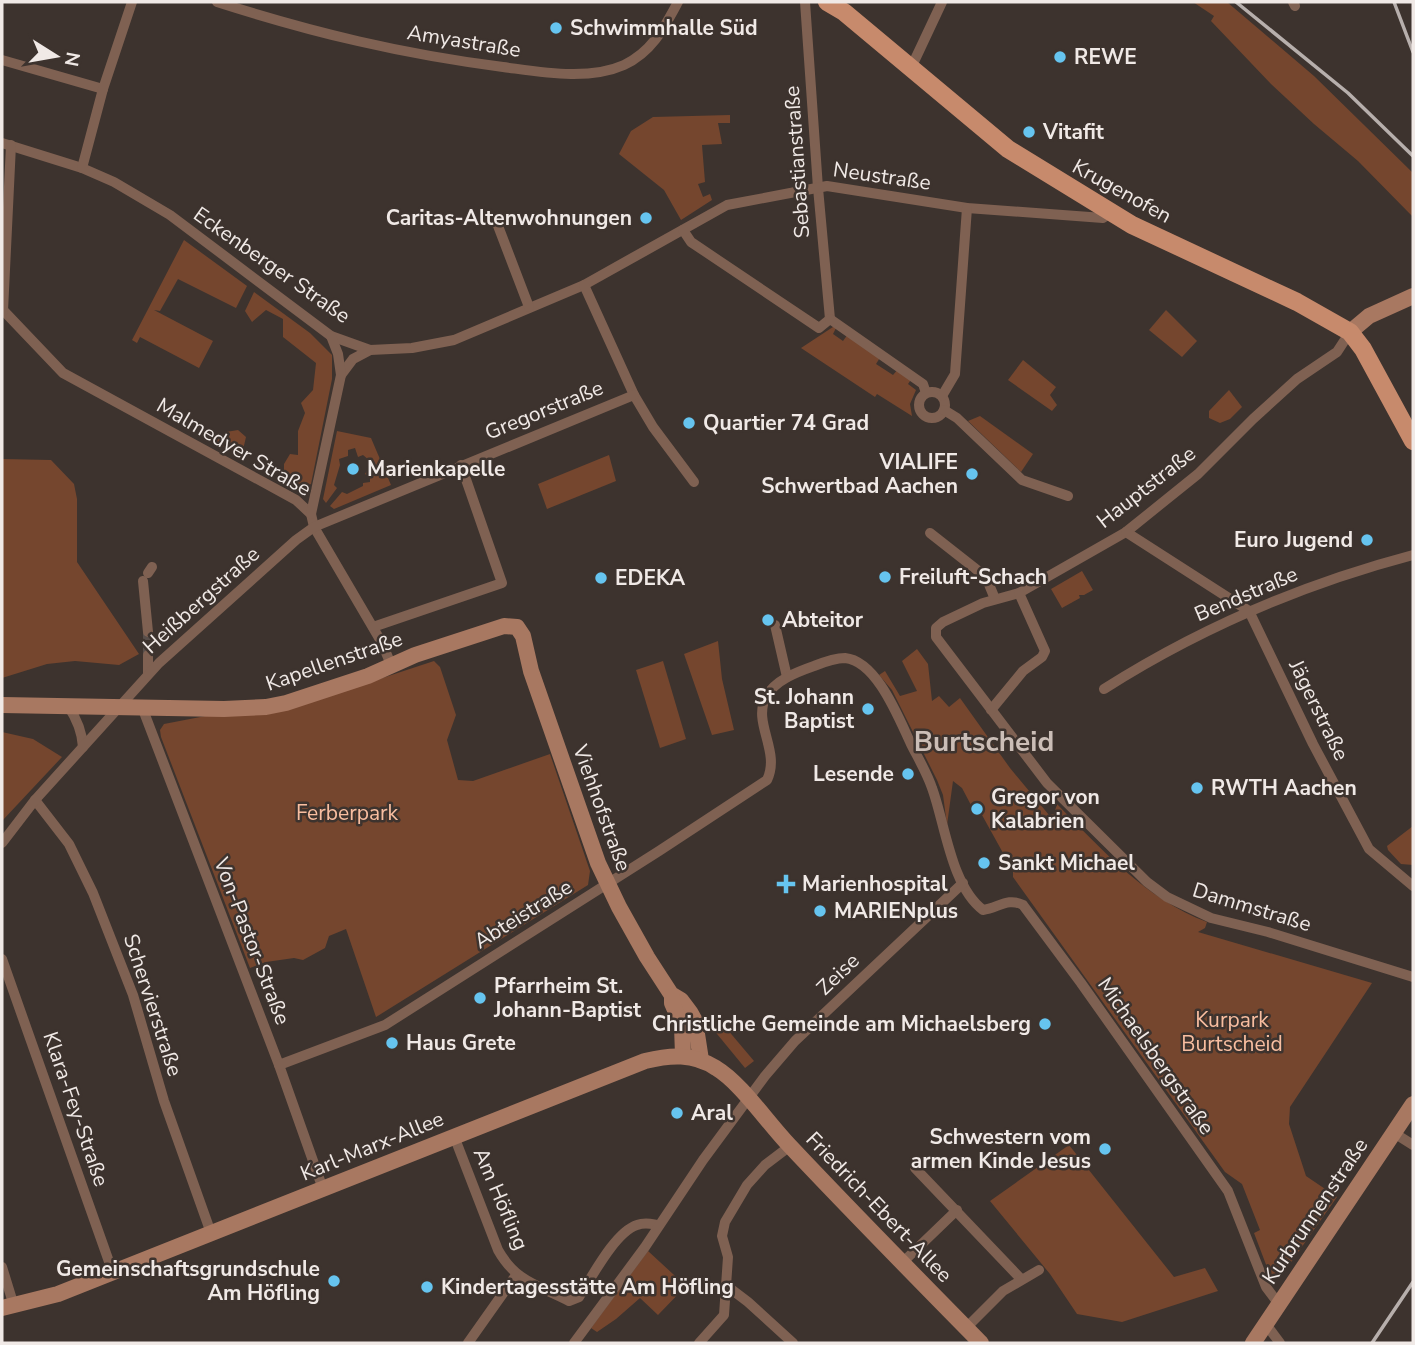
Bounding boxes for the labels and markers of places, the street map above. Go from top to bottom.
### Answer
place label: Schwimmhalle Süd [570,14,758,42]
marker: Schwimmhalle Süd [548,20,564,36]
place label: REWE [1074,43,1137,71]
marker: REWE [1052,49,1068,65]
place label: Vitafit [1042,118,1105,146]
marker: Vitafit [1021,124,1037,140]
place label: Caritas-Altenwohnungen [386,204,632,232]
marker: Caritas-Altenwohnungen [638,210,654,226]
place label: Quartier 74 Grad [703,409,869,437]
marker: Quartier 74 Grad [681,415,697,431]
place label: VIALIFE Schwertbad Aachen [761,448,958,500]
place label: Marienkapelle [367,455,505,483]
marker: Marienkapelle [345,461,361,477]
marker: VIALIFE Schwertbad Aachen [964,466,980,482]
place label: Euro Jugend [1234,526,1353,554]
marker: Euro Jugend [1359,532,1375,548]
place label: Freiluft-Schach [899,563,1047,591]
place label: EDEKA [615,564,685,592]
marker: Freiluft-Schach [877,569,893,585]
marker: EDEKA [593,570,609,586]
place label: Abteitor [782,606,864,634]
marker: Abteitor [760,612,776,628]
place label: St. Johann Baptist [754,683,855,735]
marker: St. Johann Baptist [860,701,876,717]
place label: Lesende [813,760,894,788]
marker: Lesende [900,766,916,782]
place label: RWTH Aachen [1211,774,1357,802]
marker: RWTH Aachen [1189,780,1205,796]
place label: Gregor von Kalabrien [991,783,1100,835]
marker: Gregor von Kalabrien [969,801,985,817]
place label: Sankt Michael [998,849,1135,877]
marker: Sankt Michael [976,855,992,871]
place label: Marienhospital [802,870,948,898]
marker: Marienhospital [776,874,796,894]
place label: MARIENplus [834,897,958,925]
marker: MARIENplus [812,903,828,919]
place label: Pfarrheim St. Johann-Baptist [493,972,642,1024]
marker: Pfarrheim St. Johann-Baptist [472,990,488,1006]
place label: Christliche Gemeinde am Michaelsberg [652,1010,1031,1038]
marker: Christliche Gemeinde am Michaelsberg [1037,1016,1053,1032]
place label: Haus Grete [406,1029,516,1057]
marker: Haus Grete [384,1035,400,1051]
place label: Aral [691,1099,733,1127]
marker: Aral [669,1105,685,1121]
place label: Schwestern vom armen Kinde Jesus [911,1123,1091,1175]
marker: Schwestern vom armen Kinde Jesus [1097,1141,1113,1157]
place label: Gemeinschaftsgrundschule Am Höfling [56,1255,320,1307]
marker: Gemeinschaftsgrundschule Am Höfling [326,1273,342,1289]
place label: Kindertagesstätte Am Höfling [441,1273,734,1301]
marker: Kindertagesstätte Am Höfling [419,1279,435,1295]

